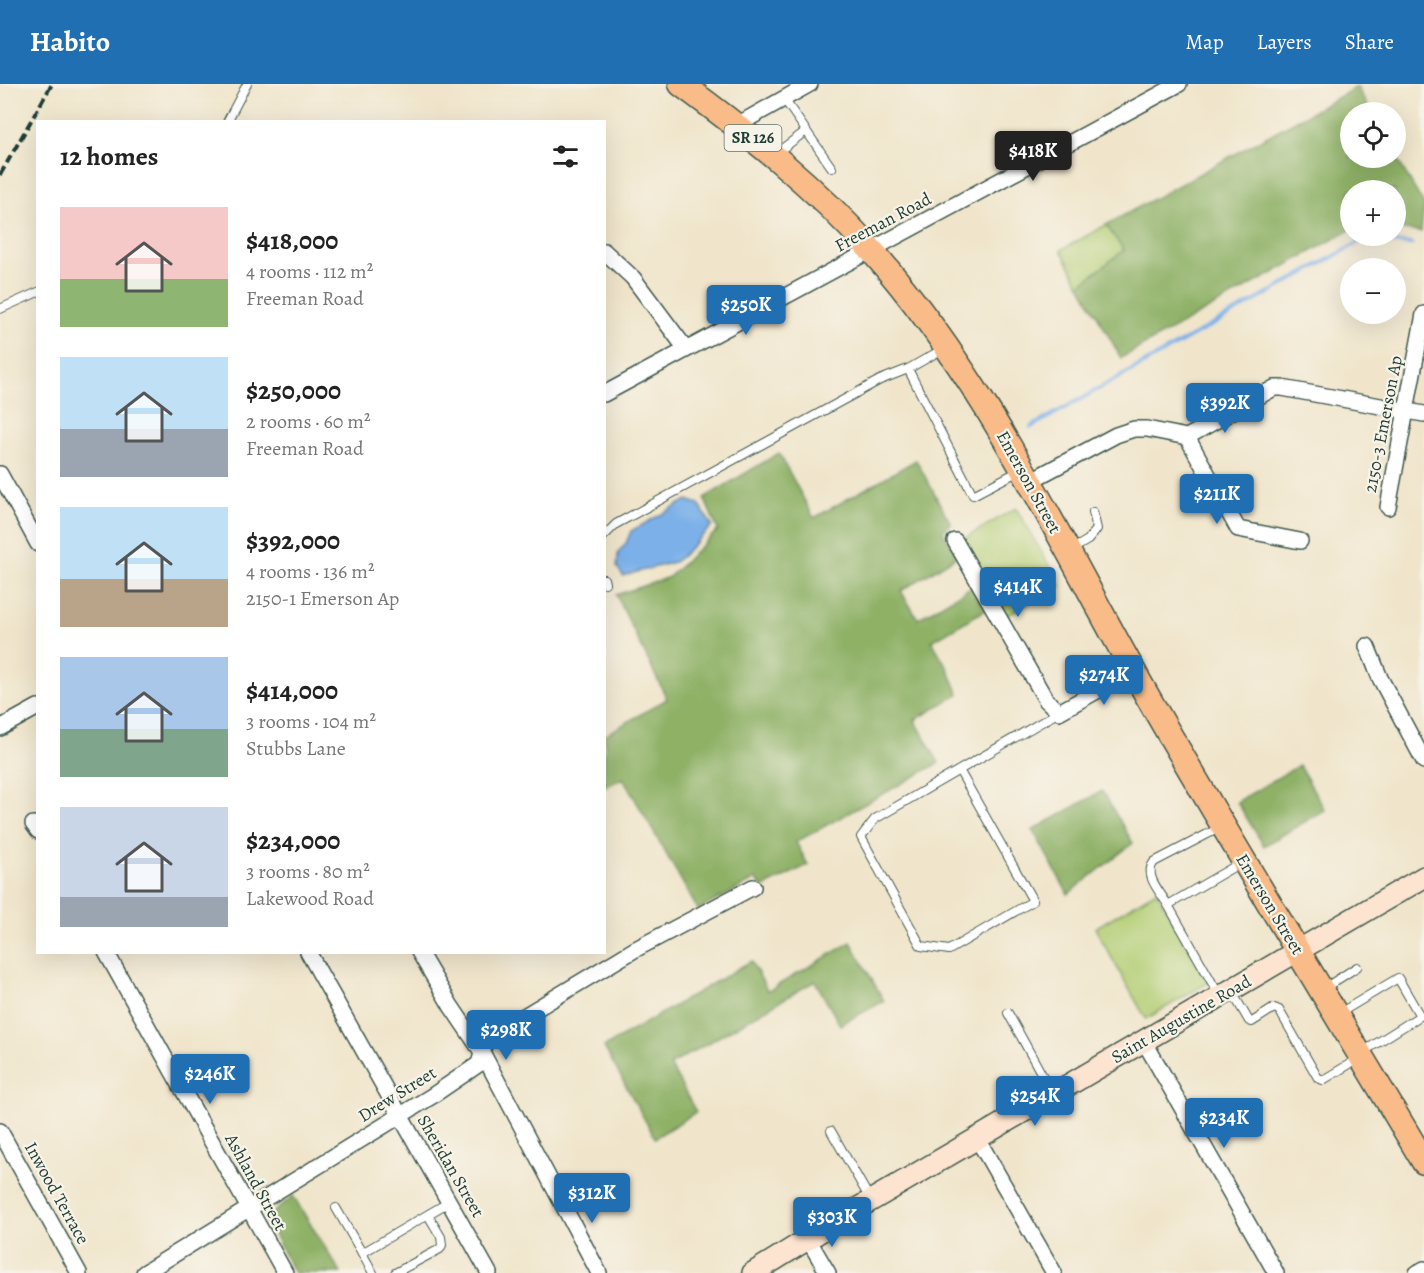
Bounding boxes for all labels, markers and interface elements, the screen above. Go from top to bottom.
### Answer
text: Habito [30,23,110,61]
text: Map [1185,28,1224,56]
text: Layers [1257,28,1312,56]
text: Share [1345,28,1394,56]
map controls [1340,102,1406,324]
button: locate [1340,102,1406,168]
road number: SR 126 [724,125,782,151]
pin: $418K [991,131,1075,182]
text: $418K [1009,137,1057,164]
text: 12 homes [60,139,158,174]
icon: filters [549,140,582,173]
button: + [1340,180,1406,246]
street label: Freeman Road [831,186,936,257]
text: $418,000 [246,223,338,258]
icon: home [108,231,180,303]
text: 4 rooms · 112 m² [246,258,373,285]
button: − [1340,258,1406,324]
text: Freeman Road [246,285,364,312]
pin: $250K [704,285,788,336]
text: $250K [721,291,771,318]
street label: 2150-3 Emerson Ap [1358,353,1408,495]
text: $250,000 [246,373,341,408]
icon: home [108,381,180,453]
pin: $392K [1183,383,1267,434]
text: $392K [1200,389,1250,416]
text: 2 rooms · 60 m² [246,408,370,435]
street label: Emerson Street [991,426,1067,538]
text: Freeman Road [246,435,364,462]
pin: $211K [1175,474,1259,525]
text: $211K [1194,480,1240,507]
text: $392,000 [246,523,340,558]
icon: home [108,531,180,603]
text: 4 rooms · 136 m² [246,558,375,585]
pin: $414K [976,567,1060,618]
text: $414K [994,573,1042,600]
text: 2150-1 Emerson Ap [246,585,399,612]
pin: $274K [1062,655,1146,706]
text: $274K [1079,661,1129,688]
text: $414,000 [246,673,338,708]
icon: home [108,681,180,753]
text: 3 rooms · 104 m² [246,708,376,735]
text: Stubbs Lane [246,735,346,762]
text: $234,000 [246,823,340,858]
icon: home [108,831,180,903]
street label: Emerson Street [1230,849,1310,959]
text: 3 rooms · 80 m² [246,858,370,885]
text: Lakewood Road [246,885,374,912]
street label: Saint Augustine Road [1107,969,1256,1069]
pin: $298K [464,1010,548,1061]
text: $298K [481,1016,531,1043]
pin: $246K [168,1054,252,1105]
text: $246K [185,1060,235,1087]
street label: Drew Street [353,1060,441,1127]
pin: $254K [993,1076,1077,1127]
text: $254K [1010,1082,1060,1109]
pin: $234K [1182,1098,1266,1149]
text: $234K [1199,1104,1249,1131]
street label: Sheridan Street [412,1110,490,1222]
street label: Ashland Street [219,1128,293,1235]
street label: Inwood Terrace [19,1137,95,1249]
pin: $312K [550,1173,634,1224]
text: $312K [568,1179,616,1206]
pin: $303K [790,1197,874,1248]
text: $303K [807,1203,857,1230]

